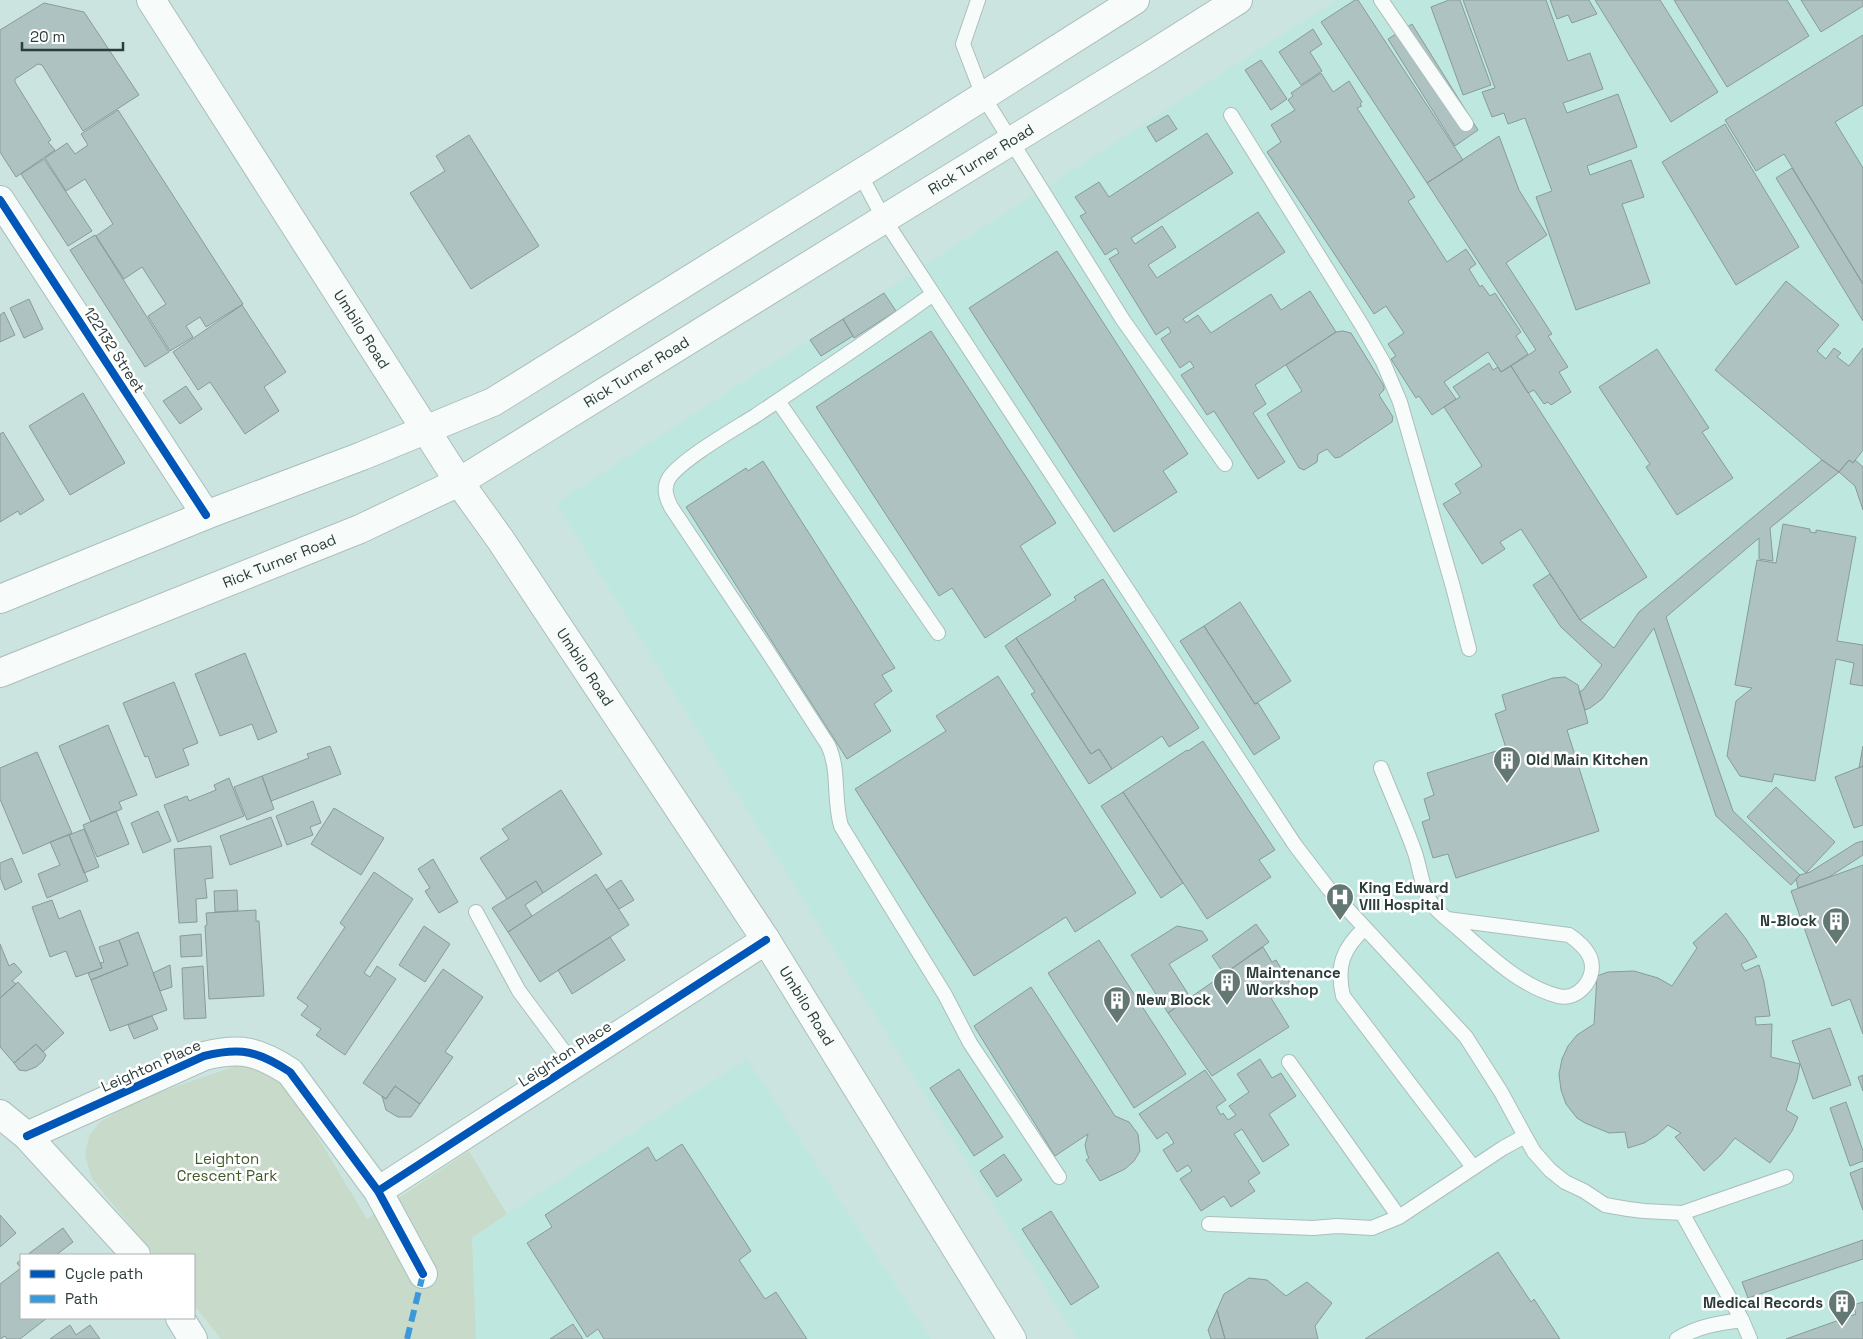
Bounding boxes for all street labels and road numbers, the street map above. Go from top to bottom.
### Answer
street label: Rick Turner Road [924,119,1037,199]
street label: Umbilo Road [330,286,394,372]
street label: 122132 Street [80,303,149,396]
street label: Rick Turner Road [580,332,692,412]
street label: Rick Turner Road [220,530,339,592]
street label: Umbilo Road [553,624,618,710]
street label: Umbilo Road [775,963,839,1049]
street label: Leighton Place [515,1016,615,1091]
street label: Leighton Place [98,1035,204,1096]

